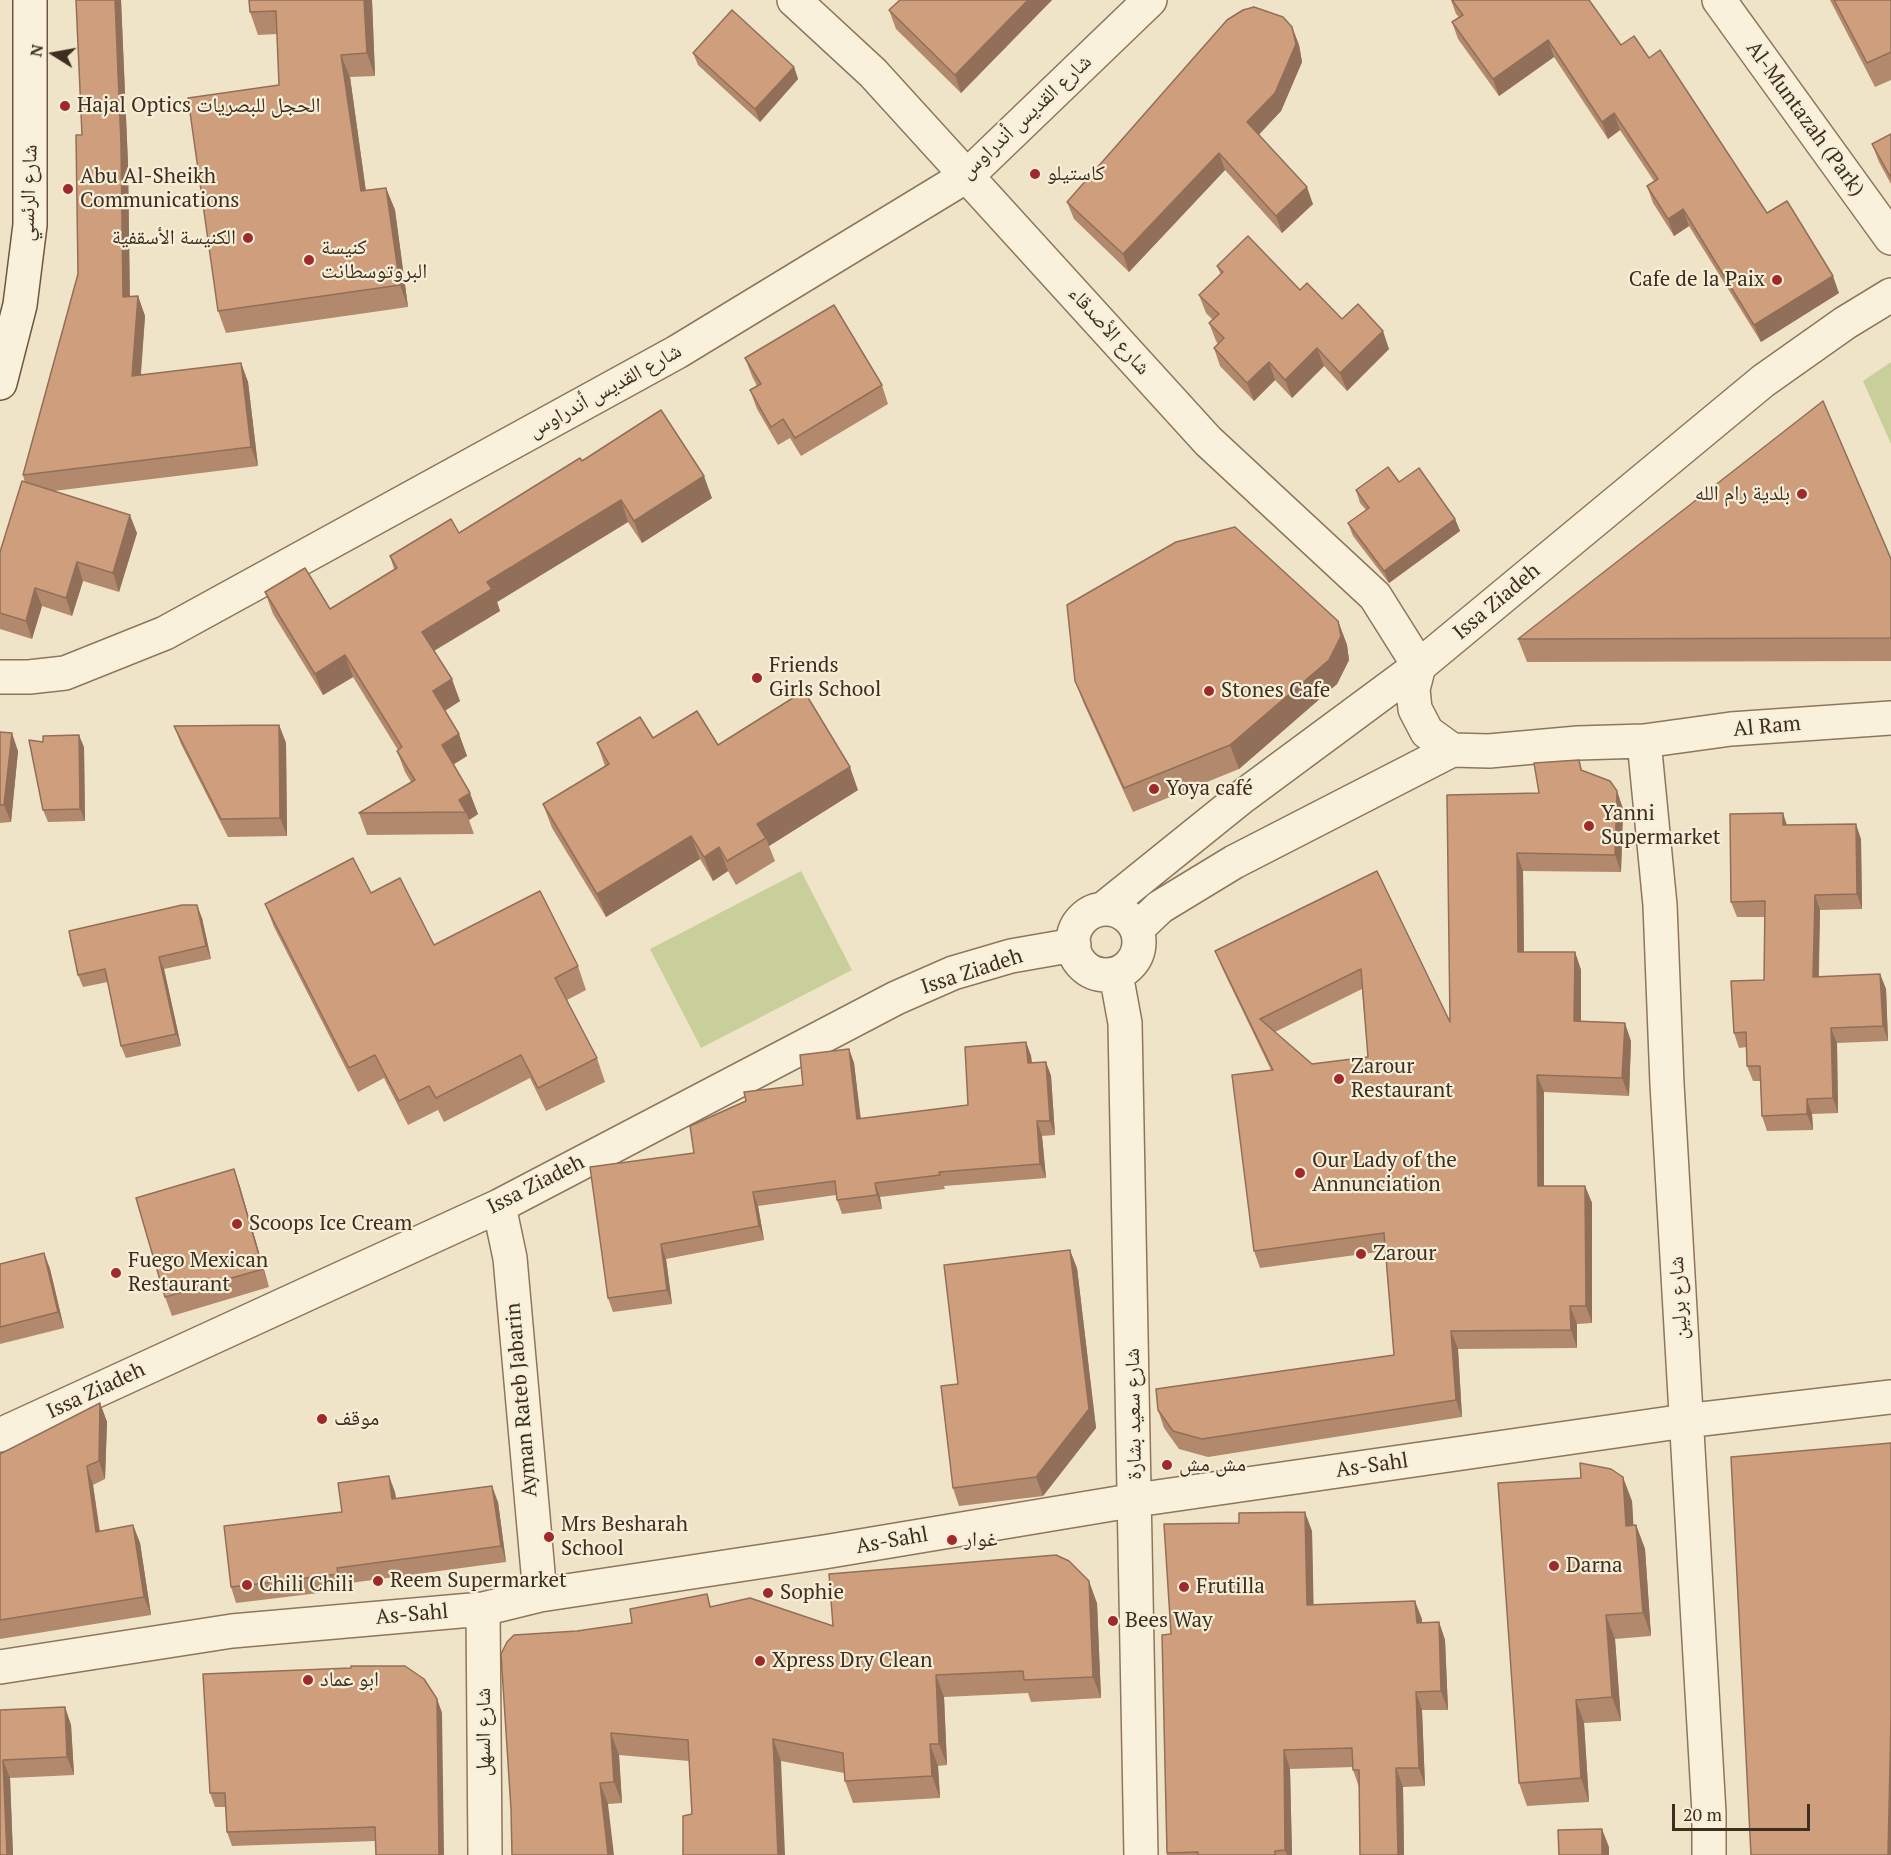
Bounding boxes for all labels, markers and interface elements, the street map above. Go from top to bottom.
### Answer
north arrow [24,24,84,84]
street label: Al-Muntazah (Park) [1740,37,1870,201]
text: N [24,43,48,59]
street label: شارع القديس أندراوس [955,49,1097,185]
place label: Hajal Optics الحجل للبصريات [77,93,320,119]
marker: Hajal Optics الحجل للبصريات [58,99,72,113]
street label: شارع الرئسي [15,144,43,242]
place label: كاستيلو [1047,161,1105,187]
place label: Abu Al-Sheikh Communications [80,164,239,214]
marker: كاستيلو [1028,167,1042,181]
marker: Abu Al-Sheikh Communications [61,182,75,196]
place label: الكنيسة الأسقفية [112,225,236,251]
marker: الكنيسة الأسقفية [241,231,255,245]
place label: كنيسة البروتوسطانت [321,235,427,285]
marker: كنيسة البروتوسطانت [302,253,316,267]
place label: Cafe de la Paix [1629,267,1765,293]
marker: Cafe de la Paix [1770,273,1784,287]
street label: شارع الأصدقاء [1063,281,1155,381]
street label: شارع القديس أندراوس [524,338,686,444]
place label: بلدية رام الله [1695,481,1790,507]
marker: بلدية رام الله [1795,487,1809,501]
street label: Issa Ziadeh [1448,558,1546,646]
place label: Friends Girls School [769,653,881,703]
marker: Friends Girls School [750,671,764,685]
place label: Stones Cafe [1221,678,1330,704]
marker: Stones Cafe [1202,684,1216,698]
street label: Al Ram [1732,711,1802,743]
place label: Yoya café [1166,776,1253,802]
marker: Yoya café [1147,782,1161,796]
place label: Yanni Supermarket [1601,801,1721,851]
marker: Yanni Supermarket [1582,819,1596,833]
street label: Issa Ziadeh [918,944,1026,1000]
place label: Zarour Restaurant [1351,1054,1453,1104]
marker: Zarour Restaurant [1332,1072,1346,1086]
place label: Our Lady of the Annunciation [1312,1148,1457,1198]
street label: Issa Ziadeh [483,1150,589,1220]
marker: Our Lady of the Annunciation [1293,1166,1307,1180]
place label: Scoops Ice Cream [249,1211,412,1237]
marker: Scoops Ice Cream [230,1217,244,1231]
place label: Zarour [1373,1241,1436,1267]
marker: Zarour [1354,1247,1368,1261]
place label: Fuego Mexican Restaurant [128,1248,268,1298]
street label: شارع برلين [1664,1256,1694,1340]
marker: Fuego Mexican Restaurant [109,1266,123,1280]
street label: Ayman Rateb Jabarin [501,1302,543,1498]
street label: شارع سعيد بشارة [1120,1348,1148,1480]
street label: Issa Ziadeh [43,1357,149,1425]
place label: موقف [334,1406,379,1432]
marker: موقف [315,1412,329,1426]
street label: As-Sahl [1334,1448,1410,1484]
place label: مش مش [1179,1452,1246,1478]
marker: مش مش [1160,1458,1174,1472]
place label: Mrs Besharah School [561,1512,688,1562]
street label: As-Sahl [854,1522,930,1560]
place label: غوار [964,1527,998,1553]
marker: Mrs Besharah School [542,1530,556,1544]
marker: غوار [945,1533,959,1547]
place label: Darna [1566,1553,1623,1579]
marker: Darna [1547,1559,1561,1573]
place label: Reem Supermarket [390,1568,567,1594]
place label: Chili Chili [259,1572,354,1598]
marker: Reem Supermarket [371,1574,385,1588]
place label: Frutilla [1196,1574,1265,1600]
marker: Chili Chili [240,1578,254,1592]
place label: Sophie [780,1580,844,1606]
marker: Frutilla [1177,1580,1191,1594]
marker: Sophie [761,1586,775,1600]
street label: As-Sahl [375,1599,449,1631]
place label: Bees Way [1125,1608,1213,1634]
marker: Bees Way [1106,1614,1120,1628]
place label: Xpress Dry Clean [772,1648,932,1674]
marker: Xpress Dry Clean [753,1654,767,1668]
place label: ابو عماد [320,1667,379,1693]
marker: ابو عماد [301,1673,315,1687]
street label: شارع السهل [471,1688,497,1776]
scale bar [1675,1792,1813,1830]
text: 20 m [1683,1802,1722,1826]

